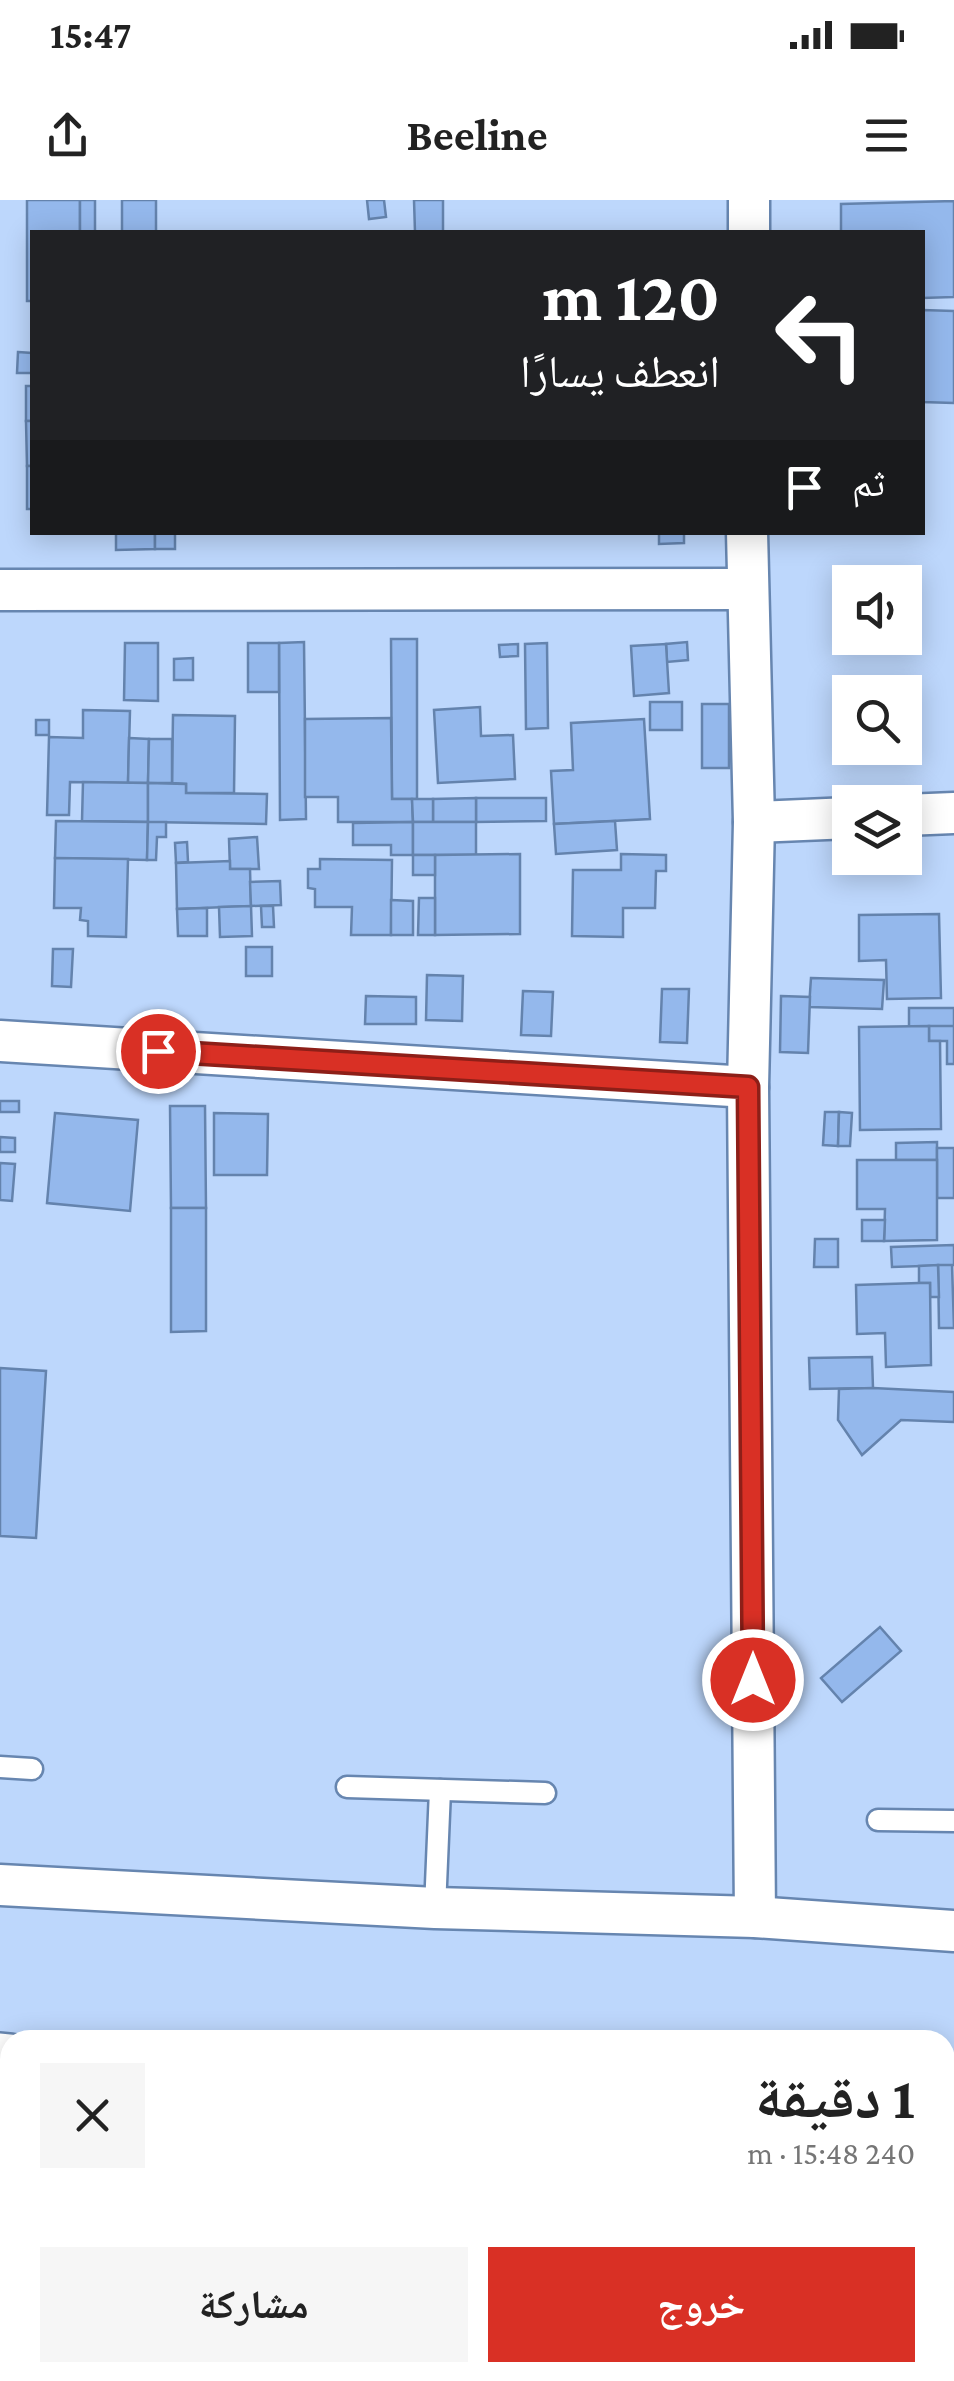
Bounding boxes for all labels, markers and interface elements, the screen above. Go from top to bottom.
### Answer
text: 15:47 [50,14,131,56]
icon: share [40,108,95,163]
icon: menu [859,108,914,163]
text: Beeline [406,110,548,160]
text: 120 m [543,257,720,335]
icon: left [755,270,885,400]
text: انعطف يسارًا [520,347,720,397]
icon: arrive [777,460,832,515]
text: ثم [852,462,885,504]
map controls [832,565,922,875]
button: sound [832,565,922,655]
button: search [832,675,922,765]
button: layers [832,785,922,875]
pin [116,1009,201,1094]
icon: arrive [131,1024,186,1079]
position arrow [701,1628,805,1732]
button: close [40,2063,145,2168]
text: 1 دقيقة [755,2064,915,2131]
text: 240 m · 15:48 [747,2135,915,2171]
button: مشاركة [40,2247,468,2362]
button: خروج [488,2247,915,2362]

